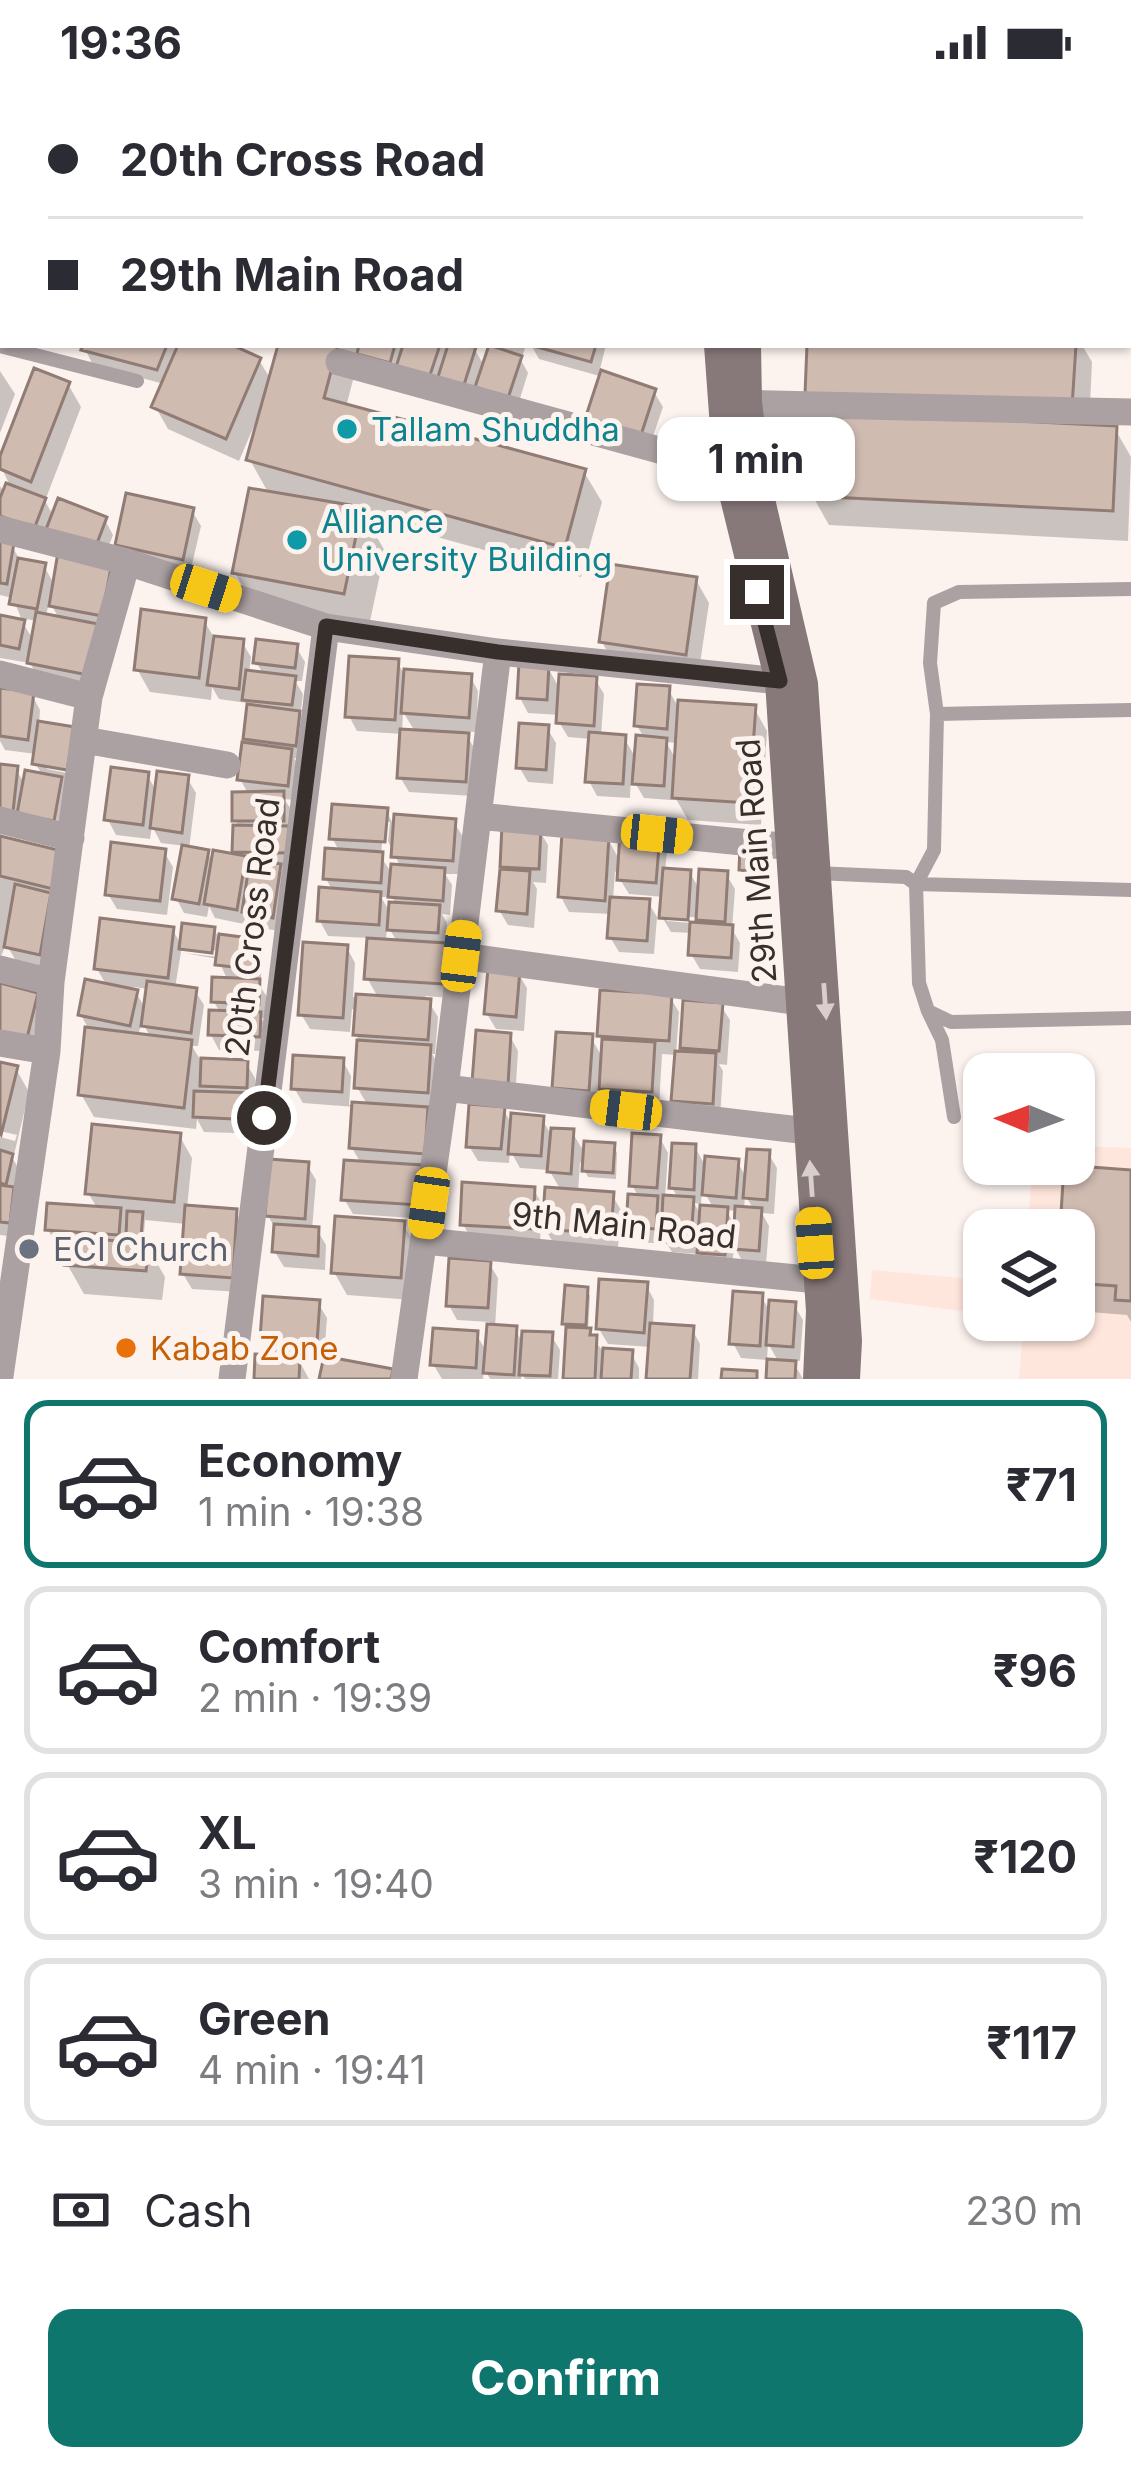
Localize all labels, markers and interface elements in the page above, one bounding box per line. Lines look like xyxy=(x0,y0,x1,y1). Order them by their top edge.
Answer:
text: 19:36 xyxy=(60,15,182,70)
text: 20th Cross Road xyxy=(120,132,485,187)
text: 29th Main Road xyxy=(120,247,464,302)
place label: Tallam Shuddha xyxy=(371,409,620,449)
marker: Tallam Shuddha xyxy=(334,416,360,442)
callout: 1 min xyxy=(658,418,856,502)
text: 1 min xyxy=(708,435,804,482)
place label: Alliance University Building xyxy=(321,501,612,579)
marker: Alliance University Building xyxy=(284,527,310,553)
car xyxy=(166,560,246,616)
route end xyxy=(730,565,784,619)
street label: 29th Main Road xyxy=(727,737,785,985)
street label: 20th Cross Road xyxy=(216,795,288,1059)
car xyxy=(619,812,695,856)
car xyxy=(439,918,483,994)
one-way arrow xyxy=(816,983,835,1020)
north arrow xyxy=(963,1053,1095,1185)
map controls xyxy=(963,1053,1095,1341)
car xyxy=(588,1088,664,1132)
route start xyxy=(237,1091,291,1145)
one-way arrow xyxy=(801,1160,820,1197)
car xyxy=(406,1165,452,1241)
street label: 9th Main Road xyxy=(510,1193,738,1257)
car xyxy=(795,1206,835,1280)
button: layers xyxy=(963,1209,1095,1341)
place label: ECI Church xyxy=(53,1229,228,1269)
marker: ECI Church xyxy=(16,1236,42,1262)
place label: Kabab Zone xyxy=(150,1328,339,1368)
marker: Kabab Zone xyxy=(113,1335,139,1361)
icon: car xyxy=(54,1430,162,1538)
text: Economy xyxy=(198,1433,402,1488)
text: ₹71 xyxy=(1006,1457,1077,1512)
text: 1 min · 19:38 xyxy=(198,1488,424,1535)
icon: car xyxy=(54,1616,162,1724)
text: Comfort xyxy=(198,1619,380,1674)
text: ₹96 xyxy=(993,1643,1077,1698)
text: 2 min · 19:39 xyxy=(198,1674,432,1721)
icon: car xyxy=(54,1802,162,1910)
text: XL xyxy=(198,1805,257,1860)
text: ₹120 xyxy=(973,1829,1077,1884)
text: 3 min · 19:40 xyxy=(198,1860,434,1907)
icon: car xyxy=(54,1988,162,2096)
text: Green xyxy=(198,1991,331,2046)
text: ₹117 xyxy=(986,2015,1077,2070)
text: 4 min · 19:41 xyxy=(198,2046,426,2093)
icon: cash xyxy=(48,2177,114,2243)
text: Cash xyxy=(144,2183,253,2238)
text: 230 m xyxy=(965,2187,1083,2234)
button: Confirm xyxy=(48,2309,1083,2447)

